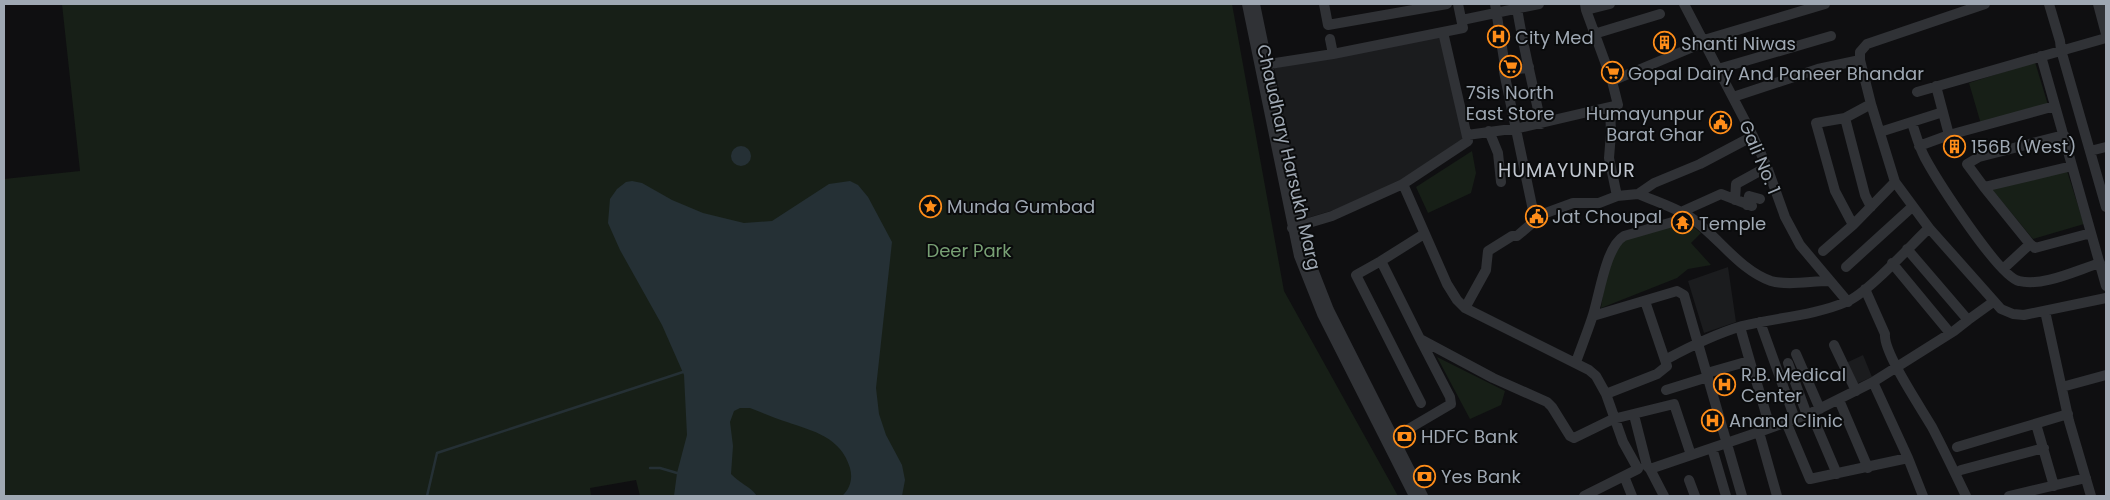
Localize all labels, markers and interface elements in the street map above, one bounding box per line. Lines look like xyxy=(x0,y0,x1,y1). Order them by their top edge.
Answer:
hospital icon: City Med xyxy=(1487,25,1511,49)
place label: City Med xyxy=(1515,25,1594,50)
building icon: Shanti Niwas xyxy=(1653,31,1677,55)
place label: Shanti Niwas xyxy=(1681,31,1796,56)
street label: Chaudhary Harsukh Marg xyxy=(1251,42,1327,272)
supermarket icon: 7Sis North East Store xyxy=(1498,55,1522,79)
supermarket icon: Gopal Dairy And Paneer Bhandar xyxy=(1600,61,1624,85)
place label: Gopal Dairy And Paneer Bhandar xyxy=(1628,61,1924,86)
place label: 7Sis North East Store xyxy=(1466,80,1554,126)
place label: Humayunpur Barat Ghar xyxy=(1586,101,1704,147)
public building icon: Humayunpur Barat Ghar xyxy=(1708,111,1732,135)
street label: Gali No. 1 xyxy=(1733,116,1787,198)
building icon: 156B (West) xyxy=(1943,134,1967,158)
place label: 156B (West) xyxy=(1971,134,2076,159)
district label: HUMAYUNPUR xyxy=(1498,157,1636,184)
place icon: Munda Gumbad xyxy=(919,194,943,218)
place label: Munda Gumbad xyxy=(947,194,1095,219)
public building icon: Jat Choupal xyxy=(1524,204,1548,228)
place label: Jat Choupal xyxy=(1552,204,1662,229)
temple icon: Temple xyxy=(1671,211,1695,235)
place label: Temple xyxy=(1699,211,1766,236)
park label: Deer Park xyxy=(926,238,1012,263)
place label: R.B. Medical Center xyxy=(1741,362,1846,408)
hospital icon: R.B. Medical Center xyxy=(1713,372,1737,396)
hospital icon: Anand Clinic xyxy=(1701,408,1725,432)
place label: Anand Clinic xyxy=(1729,408,1843,433)
bank icon: HDFC Bank xyxy=(1393,424,1417,448)
place label: HDFC Bank xyxy=(1421,424,1519,449)
bank icon: Yes Bank xyxy=(1413,464,1437,488)
place label: Yes Bank xyxy=(1441,464,1522,489)

